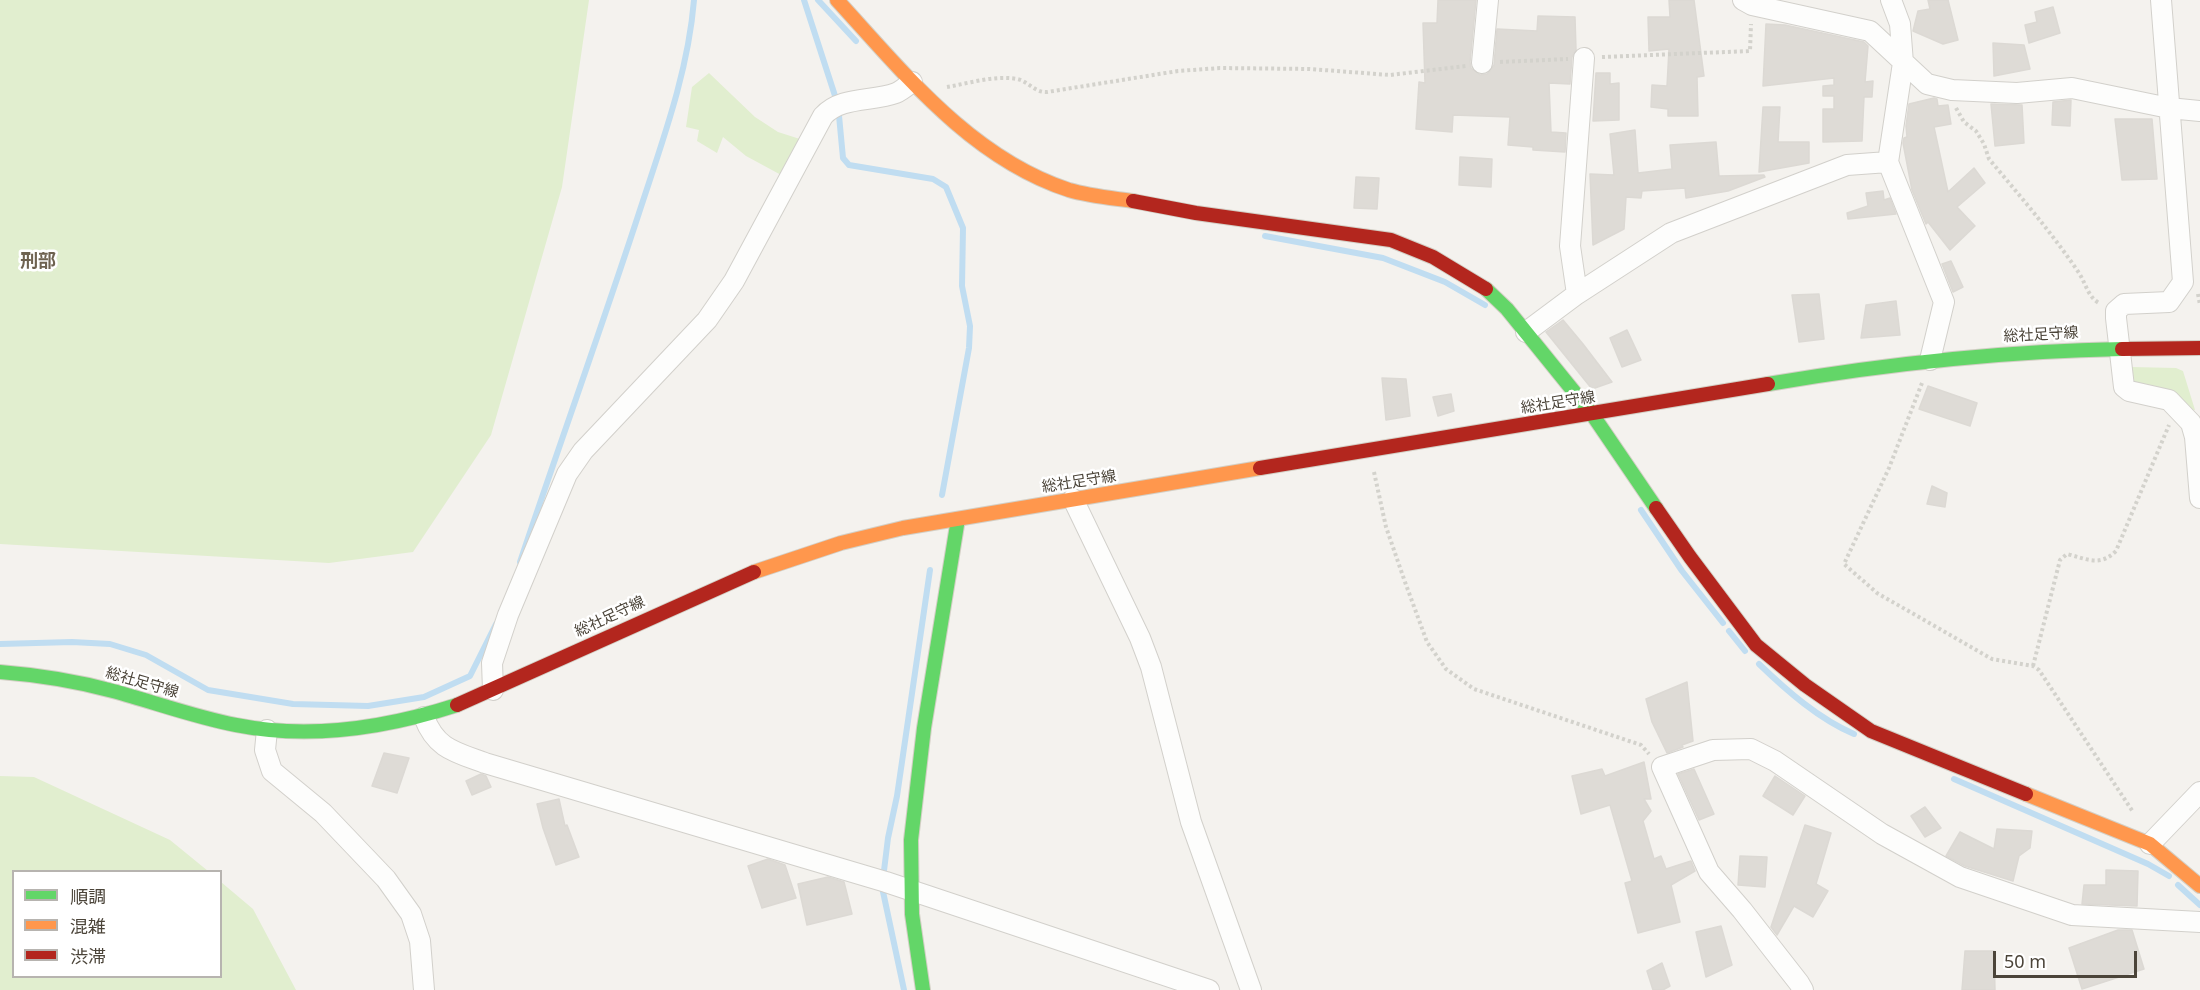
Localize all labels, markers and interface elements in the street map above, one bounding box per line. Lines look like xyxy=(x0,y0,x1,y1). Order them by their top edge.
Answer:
district label: 刑部 xyxy=(20,251,56,273)
street label: 総社足守線 xyxy=(2003,324,2079,346)
street label: 総社足守線 xyxy=(1520,388,1596,418)
street label: 総社足守線 xyxy=(1041,467,1117,497)
street label: 総社足守線 xyxy=(572,593,648,641)
street label: 総社足守線 xyxy=(103,664,181,702)
legend xyxy=(12,870,222,978)
text: 順調 xyxy=(70,884,106,908)
text: 混雑 xyxy=(70,914,106,938)
scale bar xyxy=(1996,939,2140,977)
text: 渋滞 xyxy=(70,944,106,968)
text: 50 m xyxy=(2004,949,2046,973)

